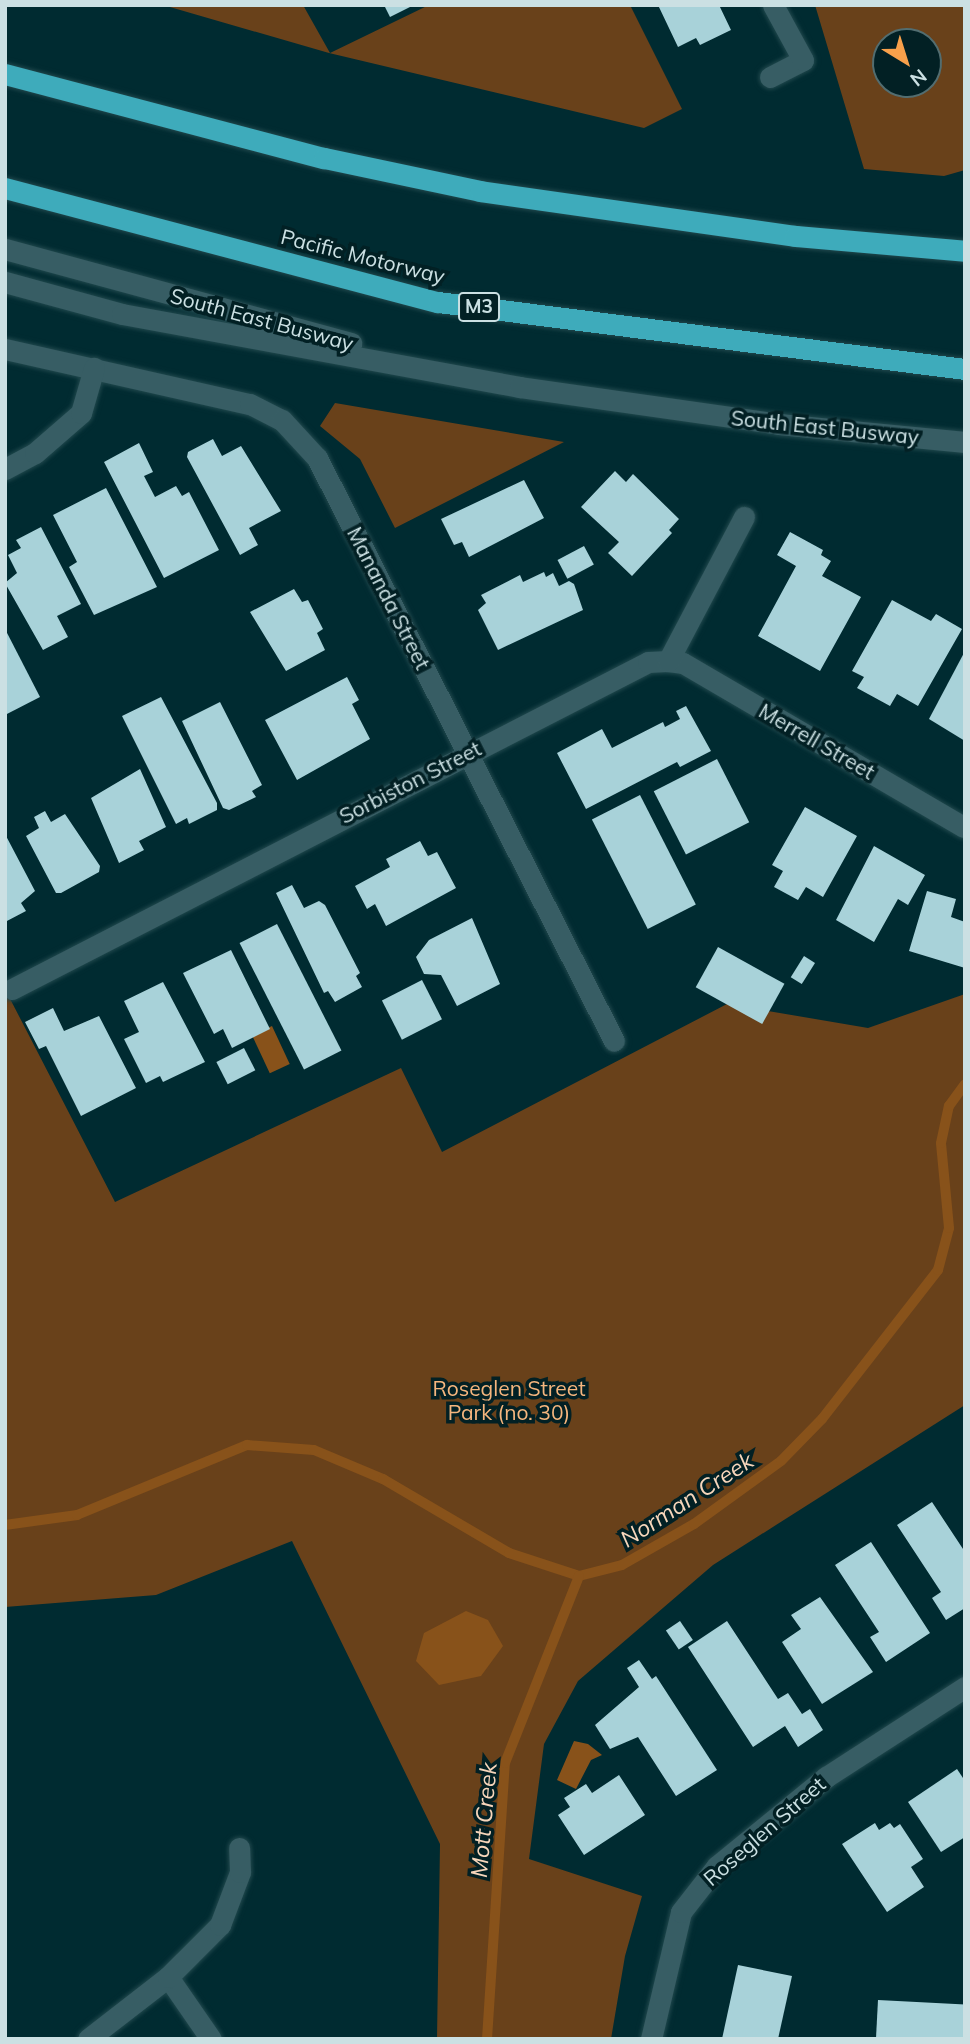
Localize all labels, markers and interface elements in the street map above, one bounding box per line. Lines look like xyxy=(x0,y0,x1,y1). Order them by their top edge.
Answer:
north arrow xyxy=(872,28,942,98)
text: N xyxy=(906,64,932,92)
street label: Pacific Motorway xyxy=(278,223,448,289)
street label: South East Busway xyxy=(168,282,356,356)
road number: M3 xyxy=(458,292,500,322)
street label: South East Busway xyxy=(730,405,920,449)
street label: Mananda Street xyxy=(342,523,436,673)
street label: Merrell Street xyxy=(755,698,879,784)
street label: Sorbiston Street xyxy=(335,735,485,829)
park label: Roseglen Street Park (no. 30) xyxy=(432,1375,586,1425)
water label: Norman Creek xyxy=(615,1447,759,1553)
water label: Mott Creek xyxy=(465,1761,503,1879)
street label: Roseglen Street xyxy=(698,1771,830,1891)

